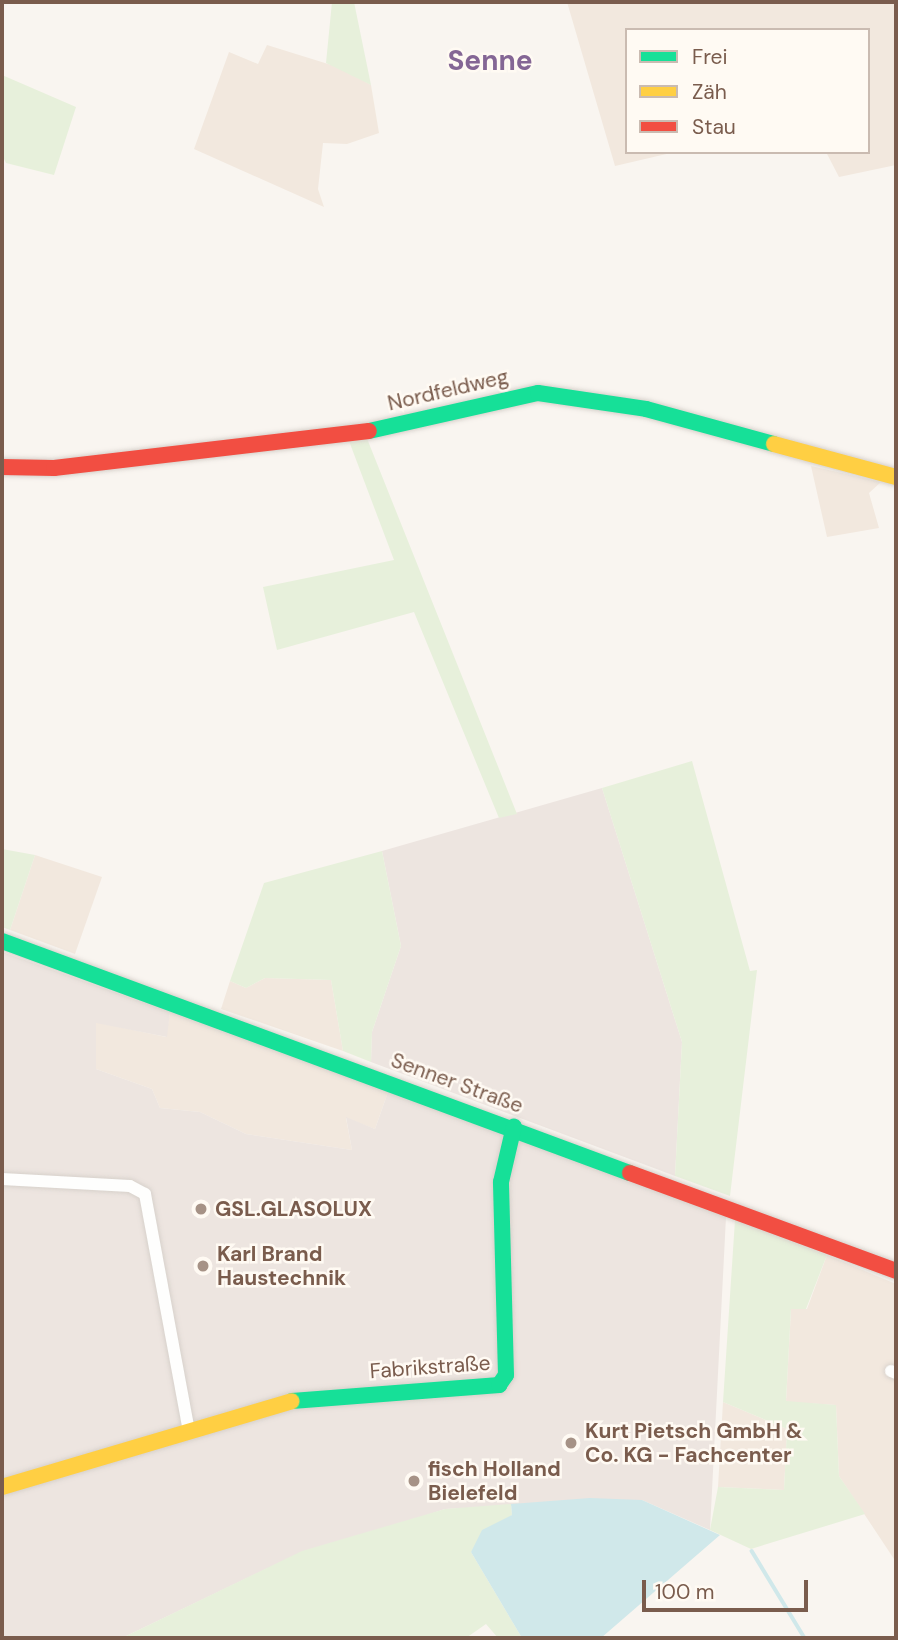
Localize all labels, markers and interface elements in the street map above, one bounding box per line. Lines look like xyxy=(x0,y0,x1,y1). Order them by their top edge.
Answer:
legend xyxy=(625,28,870,154)
text: Frei xyxy=(692,43,728,71)
district label: Senne xyxy=(447,44,533,78)
text: Zäh xyxy=(692,78,727,106)
text: Stau xyxy=(692,113,736,141)
street label: Nordfeldweg xyxy=(385,364,511,416)
street label: Senner Straße xyxy=(388,1047,526,1119)
place label: GSL.GLASOLUX xyxy=(215,1196,372,1222)
marker: GSL.GLASOLUX xyxy=(193,1201,209,1217)
place label: Karl Brand Haustechnik xyxy=(217,1241,346,1291)
marker: Karl Brand Haustechnik xyxy=(195,1258,211,1274)
street label: Fabrikstraße xyxy=(369,1350,491,1384)
place label: Kurt Pietsch GmbH & Co. KG - Fachcenter xyxy=(585,1418,802,1468)
marker: Kurt Pietsch GmbH & Co. KG - Fachcenter xyxy=(563,1435,579,1451)
place label: fisch Holland Bielefeld xyxy=(428,1456,561,1506)
marker: fisch Holland Bielefeld xyxy=(406,1473,422,1489)
scale bar xyxy=(646,1566,812,1610)
text: 100 m xyxy=(655,1578,715,1606)

